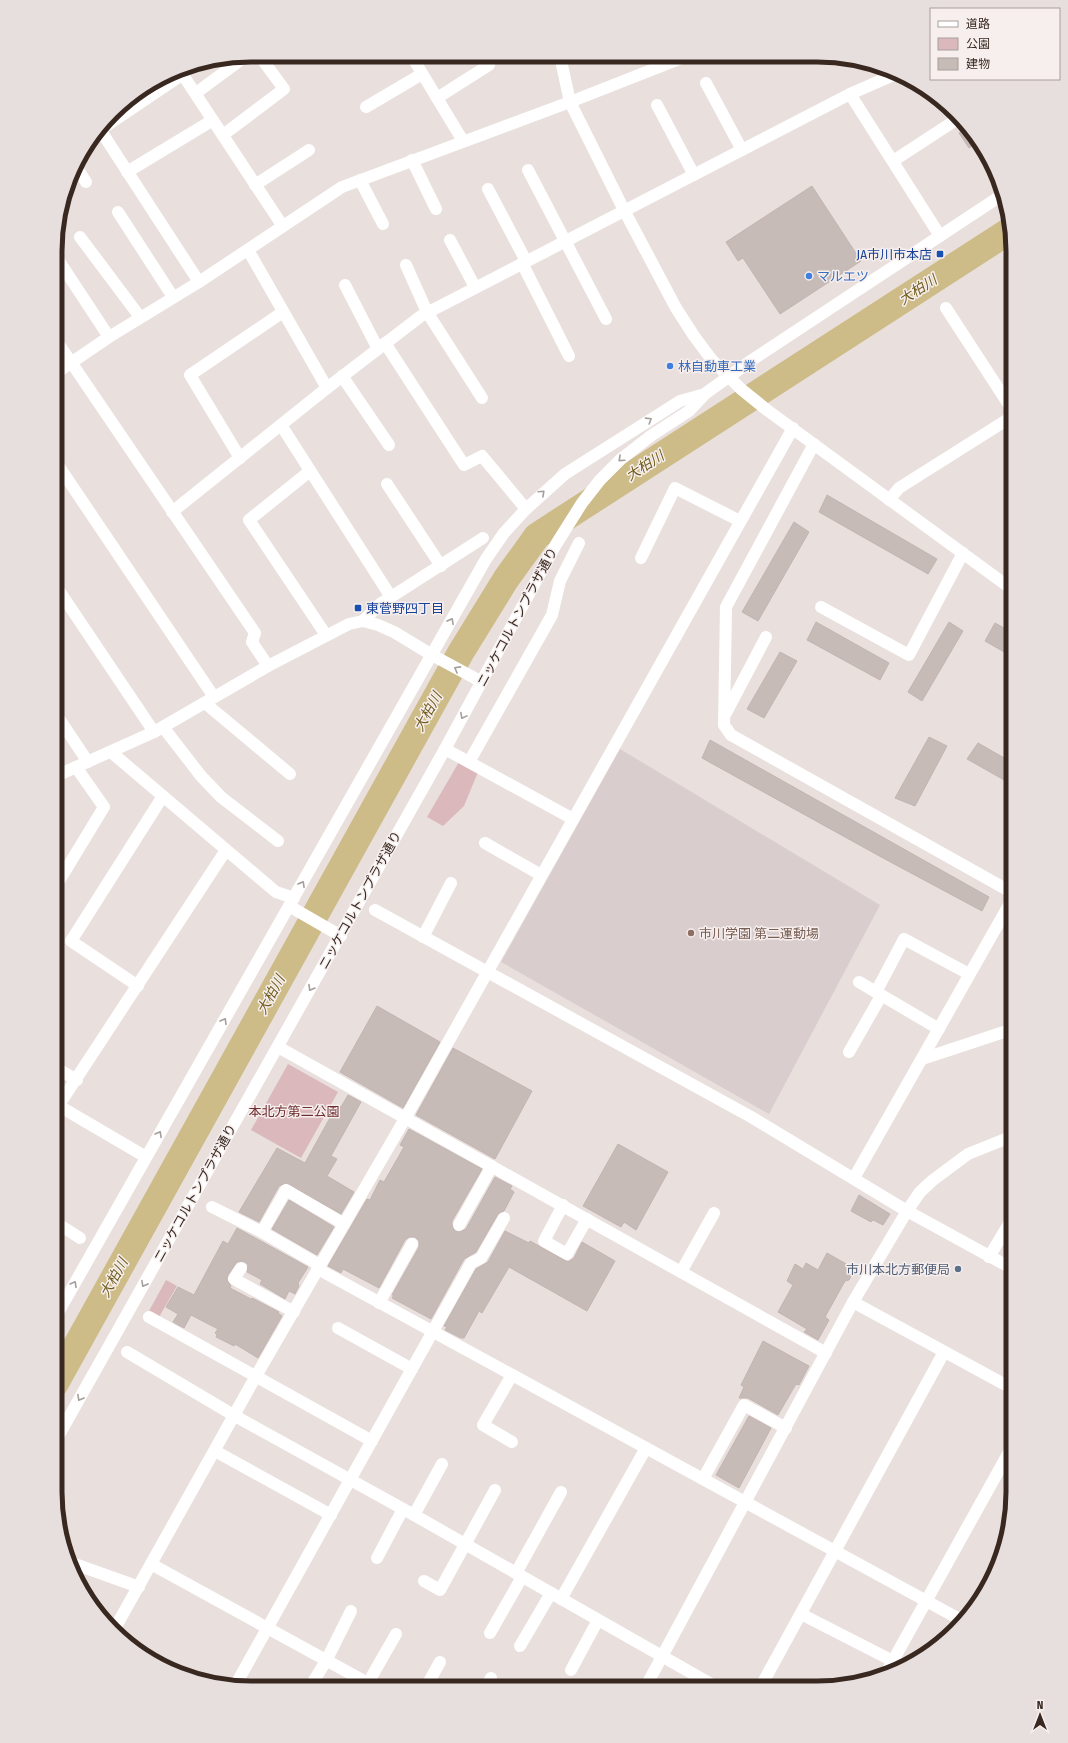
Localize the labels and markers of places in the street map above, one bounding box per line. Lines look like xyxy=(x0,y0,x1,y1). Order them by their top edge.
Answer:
place label: JA市川市本店 xyxy=(857,247,932,262)
marker: JA市川市本店 xyxy=(935,249,945,259)
place label: マルエツ xyxy=(817,269,869,284)
marker: マルエツ xyxy=(804,271,814,281)
place label: 林自動車工業 xyxy=(678,359,756,374)
marker: 林自動車工業 xyxy=(665,361,675,371)
place label: 東菅野四丁目 xyxy=(366,601,444,616)
marker: 東菅野四丁目 xyxy=(353,603,363,613)
place label: 市川学園 第二運動場 xyxy=(699,926,819,941)
marker: 市川学園 第二運動場 xyxy=(686,928,696,938)
place label: 市川本北方郵便局 xyxy=(846,1262,950,1277)
marker: 市川本北方郵便局 xyxy=(953,1264,963,1274)

